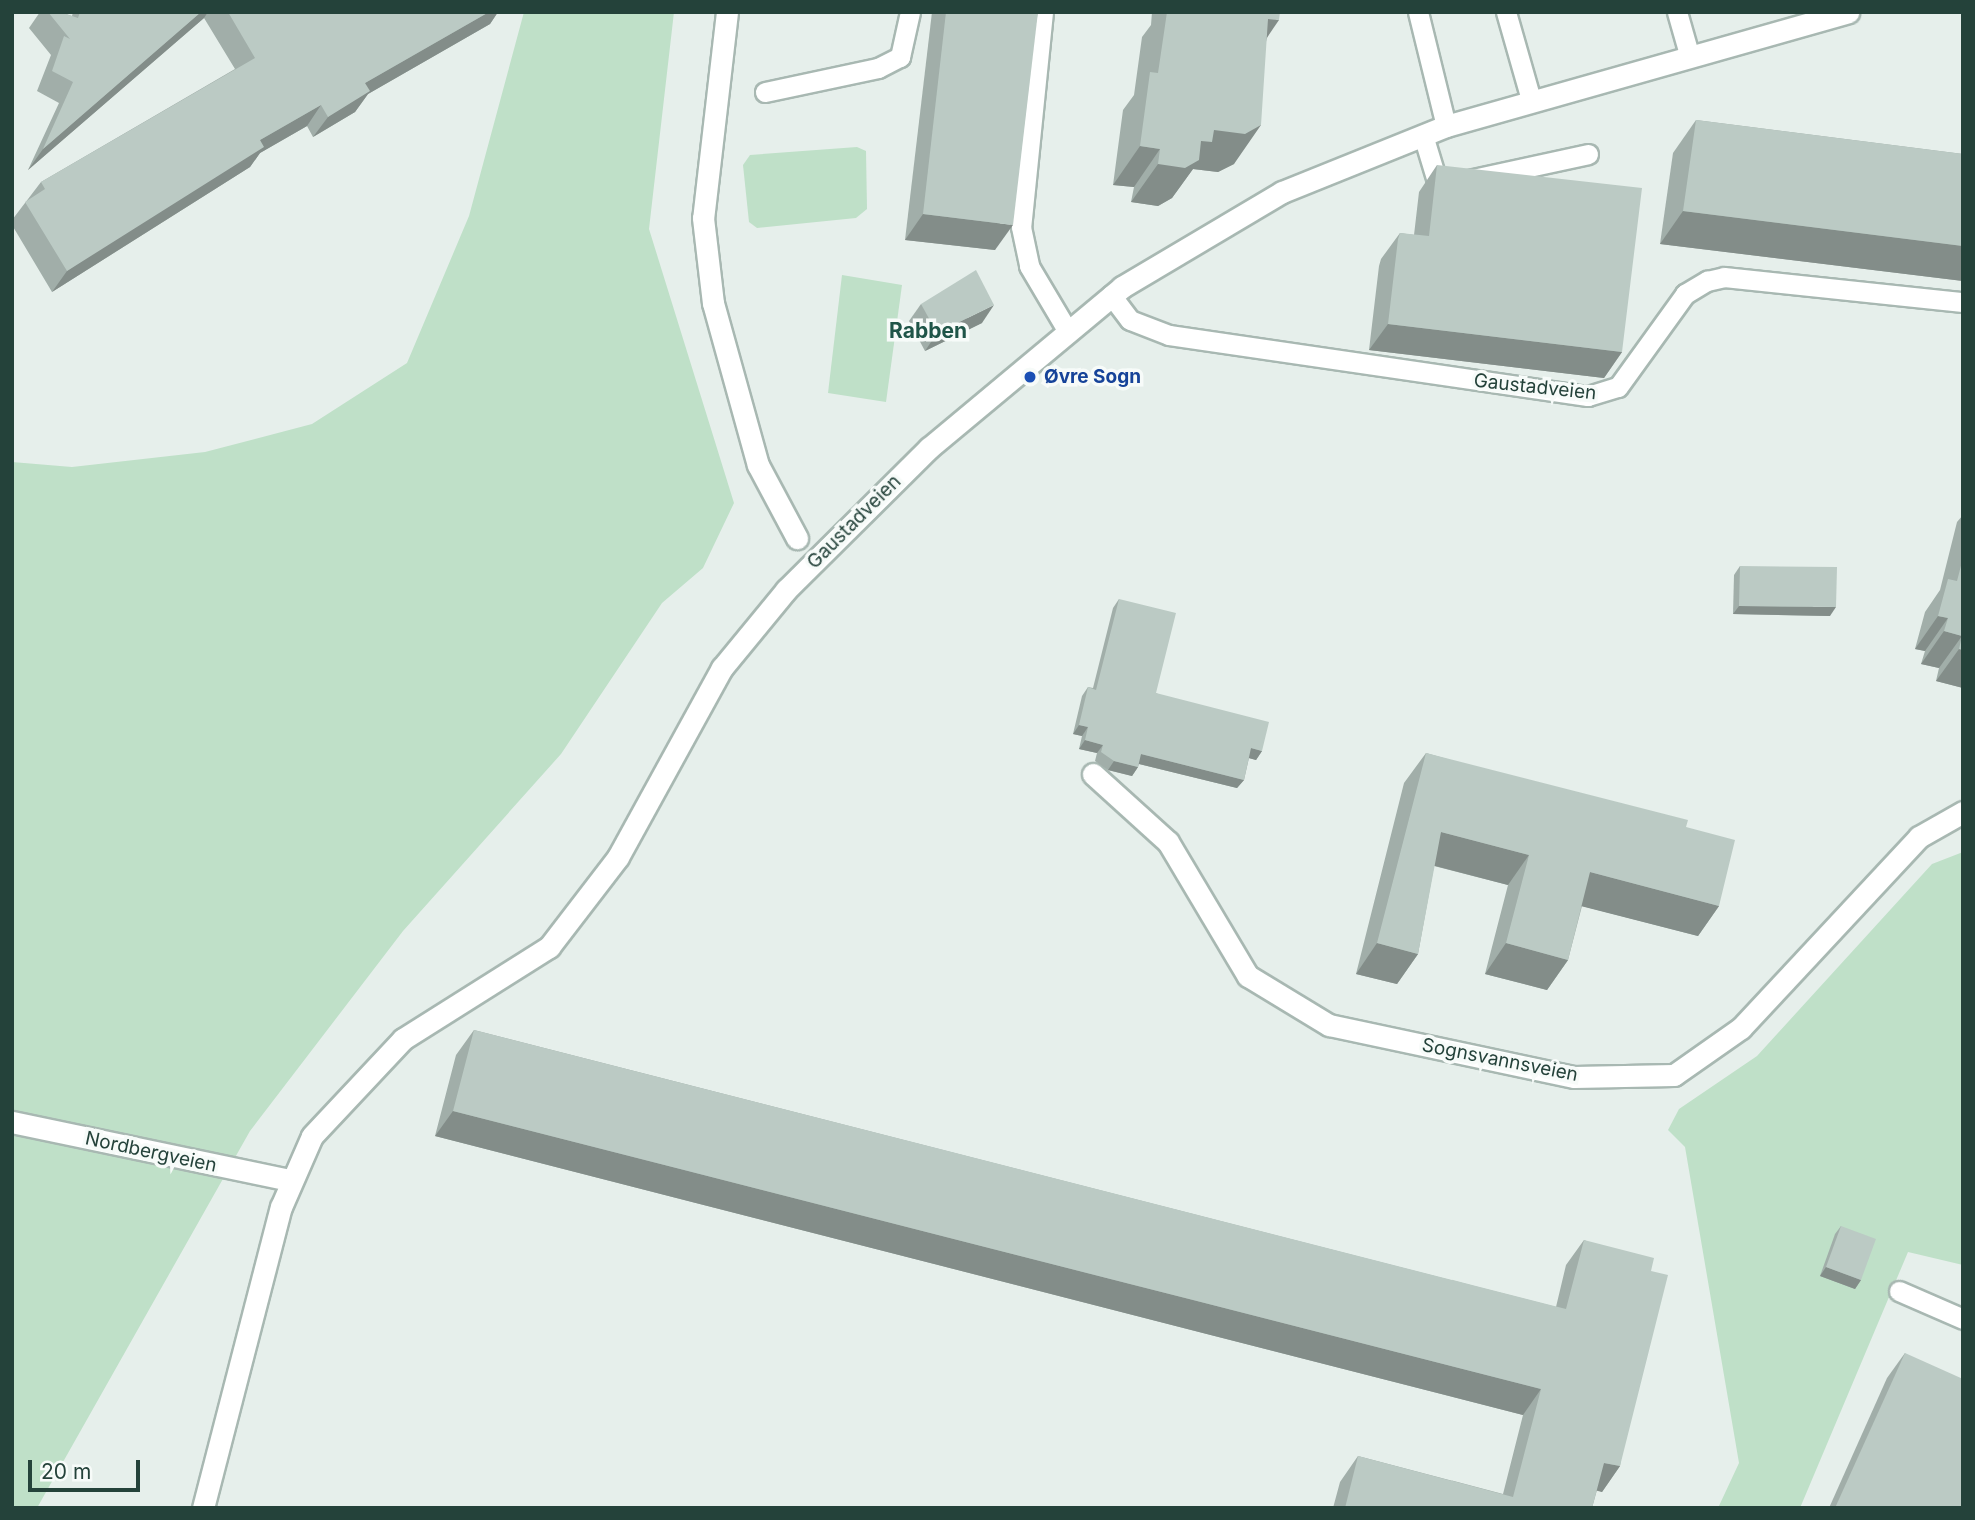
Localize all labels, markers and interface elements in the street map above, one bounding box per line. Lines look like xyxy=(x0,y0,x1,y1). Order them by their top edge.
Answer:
district label: Rabben xyxy=(889,318,967,344)
place label: Øvre Sogn xyxy=(1044,366,1141,388)
marker: Øvre Sogn xyxy=(1022,369,1038,385)
street label: Gaustadveien xyxy=(1473,369,1597,405)
street label: Gaustadveien xyxy=(802,470,906,574)
street label: Sognsvannsveien xyxy=(1420,1034,1580,1086)
street label: Nordbergveien xyxy=(83,1127,219,1177)
scale bar xyxy=(32,1446,144,1490)
text: 20 m xyxy=(41,1459,91,1484)

